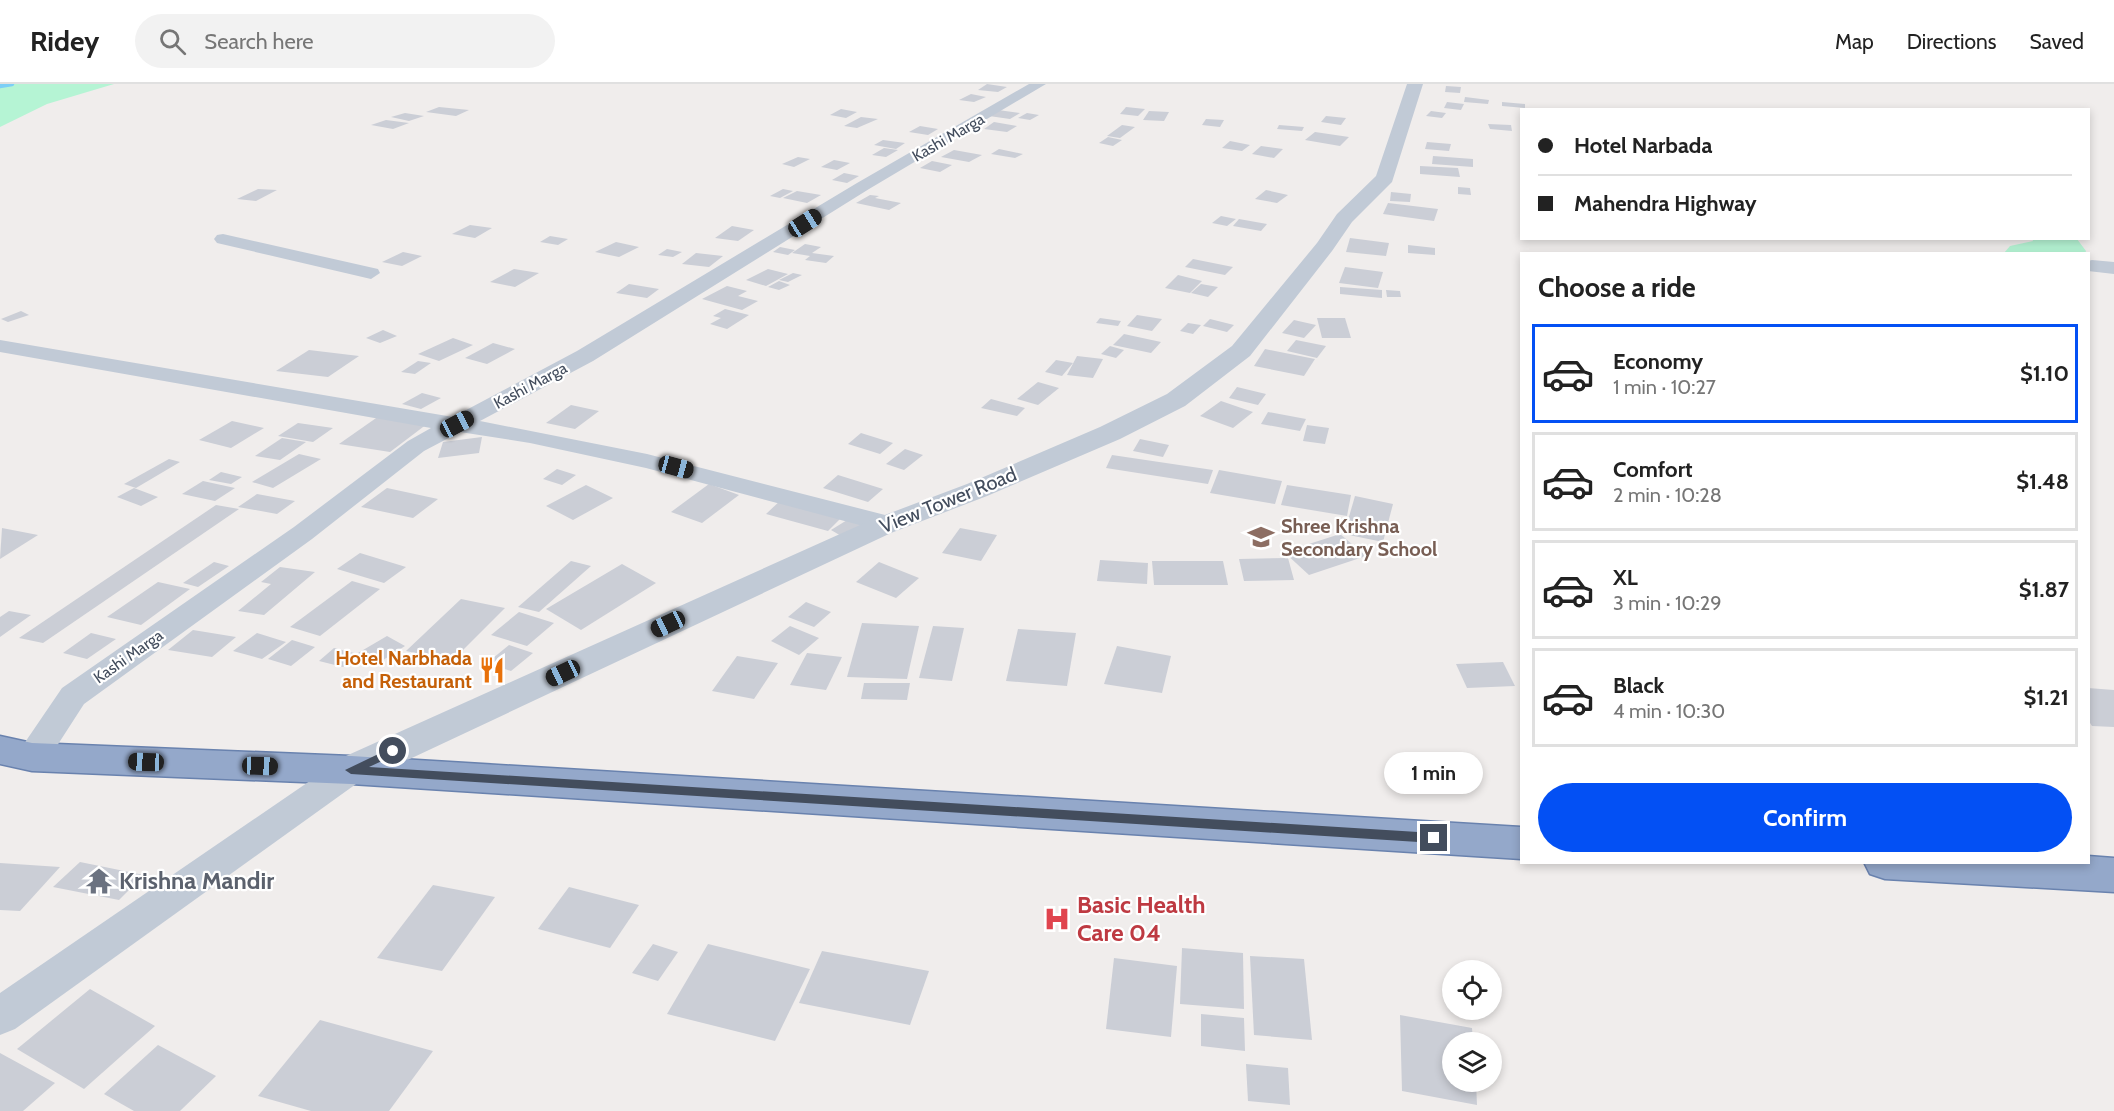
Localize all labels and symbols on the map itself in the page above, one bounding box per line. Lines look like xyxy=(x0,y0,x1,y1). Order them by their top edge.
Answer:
street label: Kashi Marga xyxy=(909,109,988,166)
car xyxy=(785,206,825,240)
street label: Kashi Marga xyxy=(490,358,570,413)
car xyxy=(437,408,477,440)
car xyxy=(656,454,696,480)
street label: View Tower Road xyxy=(876,462,1020,538)
place label: Shree Krishna Secondary School xyxy=(1281,514,1437,561)
school or university icon: Shree Krishna Secondary School xyxy=(1246,522,1276,552)
car xyxy=(648,608,688,640)
street label: Kashi Marga xyxy=(90,625,167,687)
place label: Hotel Narbhada and Restaurant xyxy=(335,646,472,693)
restaurant icon: Hotel Narbhada and Restaurant xyxy=(477,655,507,685)
car xyxy=(543,657,583,689)
route start xyxy=(379,737,406,764)
callout: 1 min xyxy=(1384,751,1484,793)
car xyxy=(128,752,164,772)
car xyxy=(242,756,278,776)
route end xyxy=(1420,824,1447,851)
temple icon: Krishna Mandir xyxy=(84,866,114,896)
place label: Krishna Mandir xyxy=(119,866,274,895)
place label: Basic Health Care 04 xyxy=(1077,890,1205,947)
hospital icon: Basic Health Care 04 xyxy=(1042,904,1072,934)

